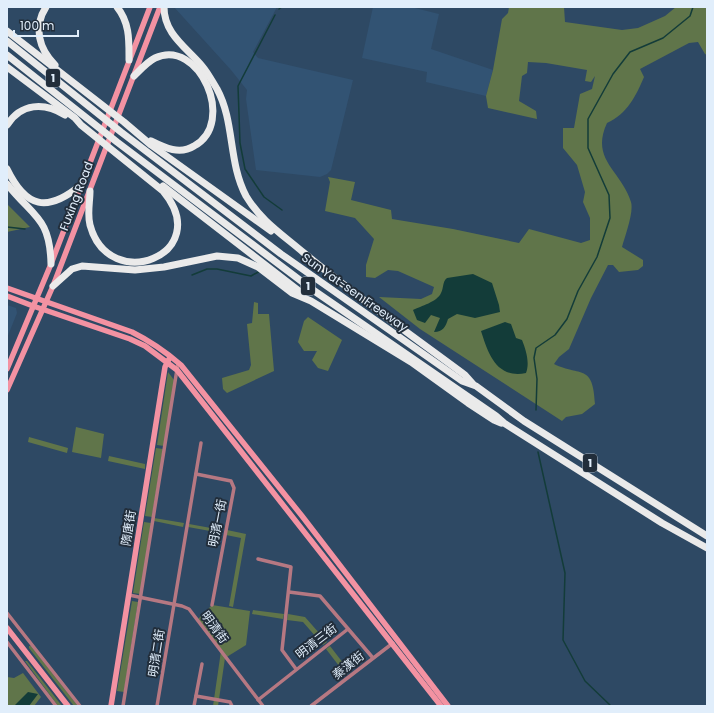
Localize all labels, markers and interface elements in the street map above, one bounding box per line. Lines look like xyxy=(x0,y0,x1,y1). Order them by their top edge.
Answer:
scale bar xyxy=(14,12,78,38)
text: 100 m xyxy=(20,17,54,34)
road number: 1 xyxy=(46,69,60,87)
street label: Fuxing Road xyxy=(55,159,97,233)
street label: Sun Yat-sen Freeway xyxy=(298,249,412,335)
road number: 1 xyxy=(301,277,315,295)
road number: 1 xyxy=(583,454,597,472)
street label: 明清一街 xyxy=(204,498,230,548)
street label: 隋唐街 xyxy=(117,509,139,547)
street label: 明清街 xyxy=(198,607,232,647)
street label: 明清三街 xyxy=(292,620,340,662)
street label: 明清二街 xyxy=(144,628,168,678)
street label: 秦漢街 xyxy=(329,647,367,683)

